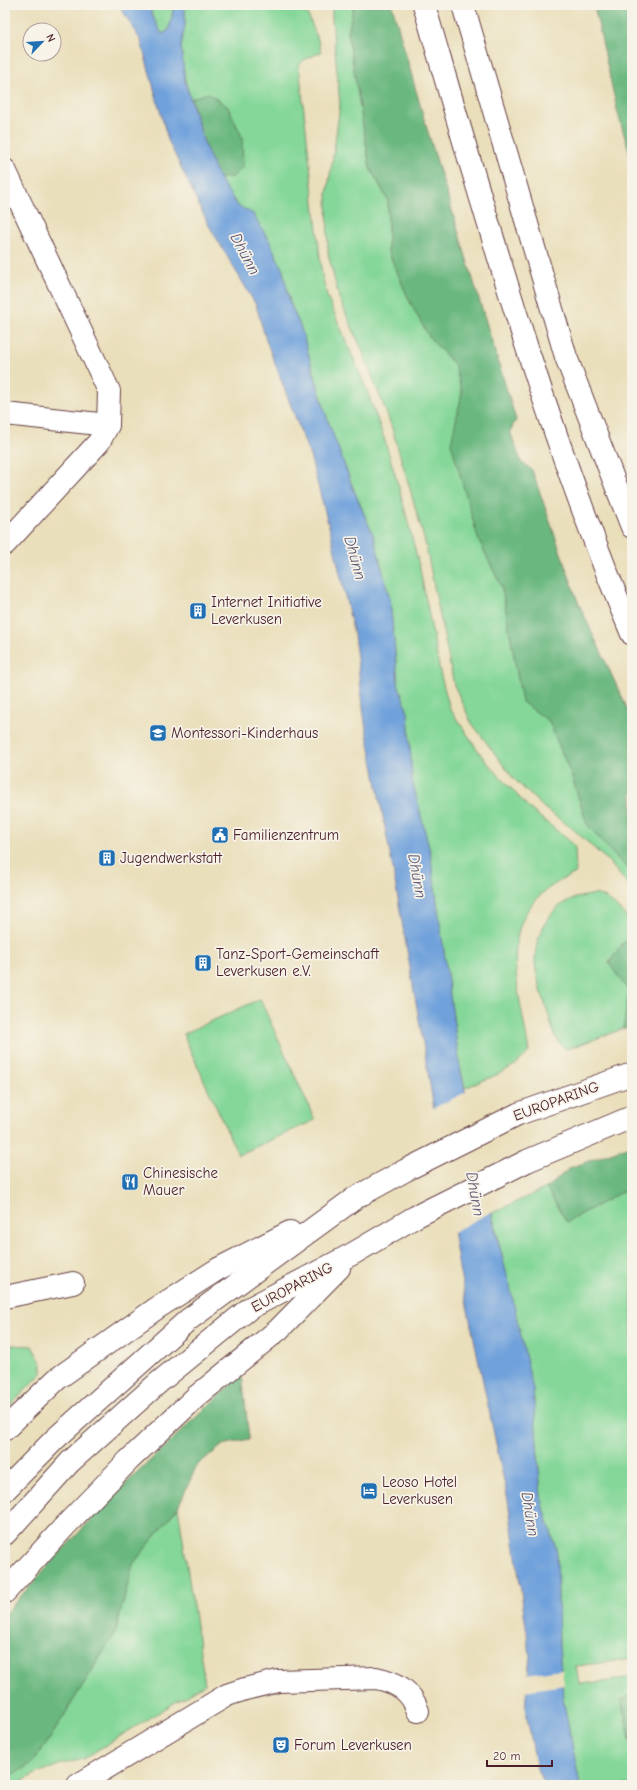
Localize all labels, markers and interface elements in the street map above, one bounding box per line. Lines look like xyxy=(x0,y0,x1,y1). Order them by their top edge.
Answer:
north arrow xyxy=(22,22,62,62)
text: N xyxy=(43,32,58,44)
water label: Dhünn xyxy=(227,230,264,278)
water label: Dhünn xyxy=(341,534,370,582)
place label: Internet Initiative Leverkusen xyxy=(211,593,322,628)
building icon: Internet Initiative Leverkusen xyxy=(188,601,208,621)
school or university icon: Montessori-Kinderhaus xyxy=(148,723,168,743)
place label: Montessori-Kinderhaus xyxy=(171,724,318,742)
public building icon: Familienzentrum xyxy=(210,825,230,845)
place label: Familienzentrum xyxy=(233,826,339,844)
building icon: Jugendwerkstatt xyxy=(97,848,117,868)
place label: Jugendwerkstatt xyxy=(120,849,223,867)
water label: Dhünn xyxy=(404,852,430,900)
place label: Tanz-Sport-Gemeinschaft Leverkusen e.V. xyxy=(216,945,380,980)
building icon: Tanz-Sport-Gemeinschaft Leverkusen e.V. xyxy=(193,953,213,973)
street label: EUROPARING xyxy=(511,1077,602,1125)
place label: Chinesische Mauer xyxy=(143,1164,219,1199)
water label: Dhünn xyxy=(462,1170,488,1218)
restaurant icon: Chinesische Mauer xyxy=(120,1172,140,1192)
street label: EUROPARING xyxy=(248,1258,336,1316)
place label: Leoso Hotel Leverkusen xyxy=(382,1473,457,1508)
hotel icon: Leoso Hotel Leverkusen xyxy=(359,1481,379,1501)
water label: Dhünn xyxy=(518,1490,542,1538)
theatre icon: Forum Leverkusen xyxy=(271,1735,291,1755)
place label: Forum Leverkusen xyxy=(294,1736,412,1754)
scale bar xyxy=(487,1742,552,1768)
text: 20 m xyxy=(493,1749,521,1763)

